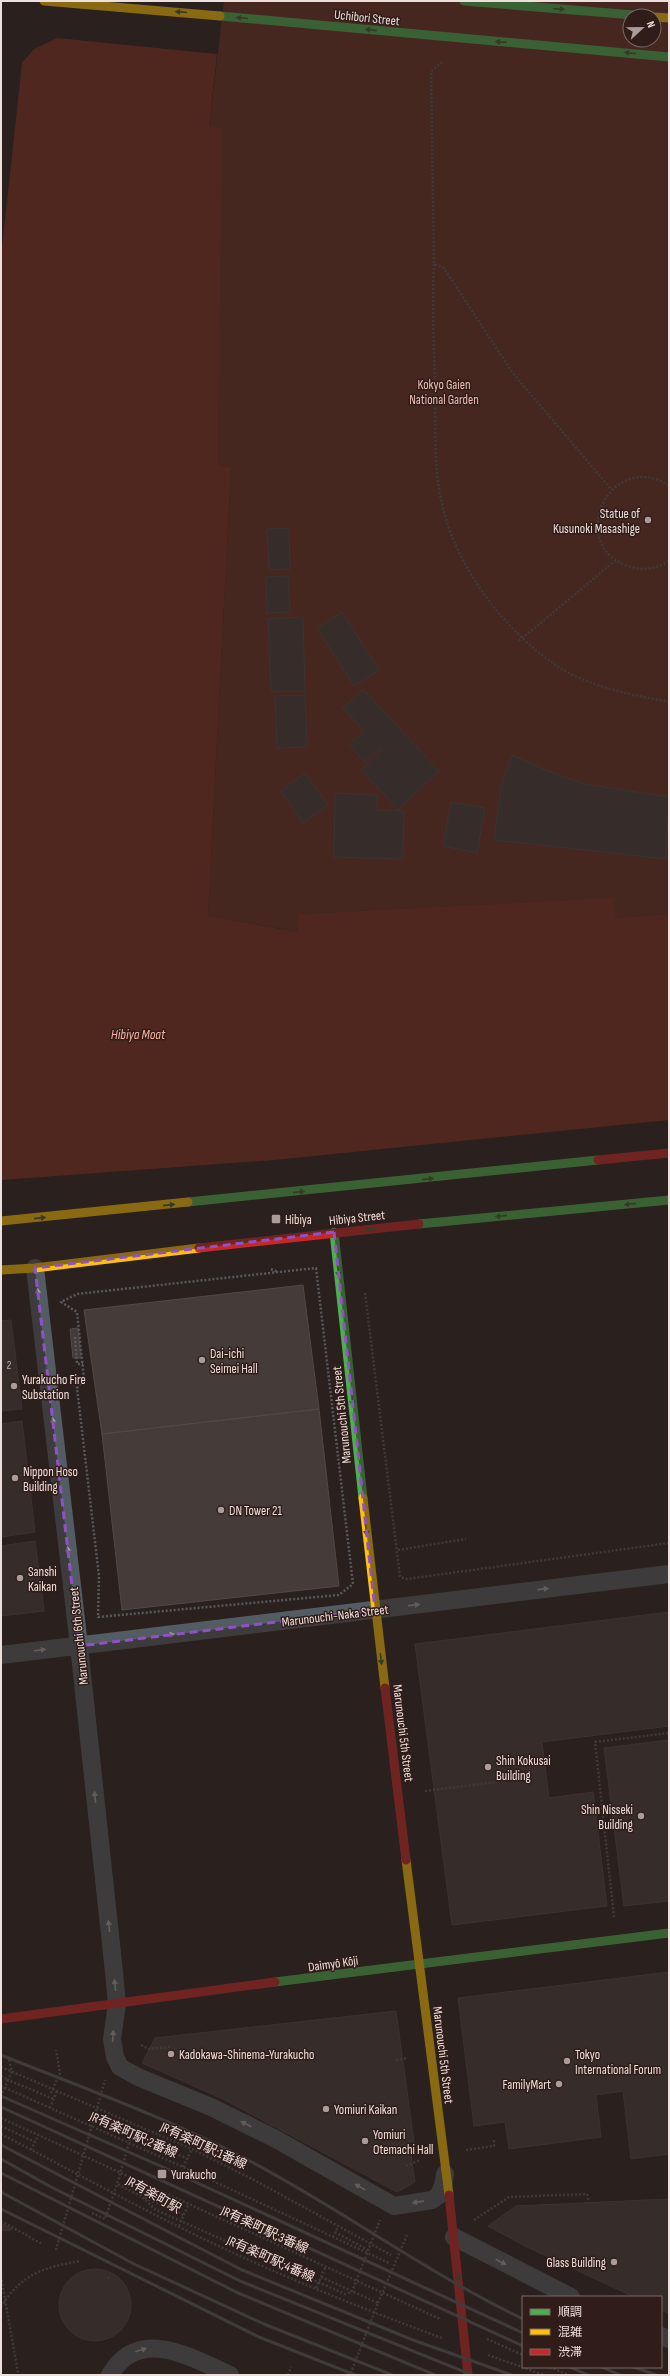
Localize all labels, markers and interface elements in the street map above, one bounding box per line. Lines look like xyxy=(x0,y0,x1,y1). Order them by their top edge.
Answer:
one-way arrow xyxy=(553,6,565,12)
street label: Uchibori Street xyxy=(333,7,401,29)
north arrow xyxy=(622,8,662,48)
one-way arrow xyxy=(175,9,187,16)
one-way arrow xyxy=(236,15,248,21)
text: N xyxy=(644,19,658,30)
one-way arrow xyxy=(365,27,377,34)
one-way arrow xyxy=(495,38,507,45)
one-way arrow xyxy=(624,50,636,57)
park label: Kokyo Gaien National Garden xyxy=(409,377,479,408)
place label: Statue of Kusunoki Masashige xyxy=(553,506,640,537)
marker: Statue of Kusunoki Masashige xyxy=(643,515,653,525)
water label: Hibiya Moat xyxy=(111,1026,166,1043)
one-way arrow xyxy=(422,1175,434,1182)
one-way arrow xyxy=(293,1188,305,1195)
one-way arrow xyxy=(624,1200,636,1207)
one-way arrow xyxy=(163,1201,175,1208)
street label: Hibiya Street xyxy=(328,1207,386,1229)
place label: Hibiya xyxy=(285,1212,312,1228)
marker: Hibiya xyxy=(270,1213,282,1225)
one-way arrow xyxy=(495,1213,507,1220)
one-way arrow xyxy=(34,1215,46,1221)
one-way arrow xyxy=(365,1225,377,1232)
one-way arrow xyxy=(236,1240,248,1246)
one-way arrow xyxy=(335,1265,341,1277)
one-way arrow xyxy=(35,1288,41,1300)
place label: Dai-ichi Seimei Hall xyxy=(210,1346,258,1377)
marker: Dai-ichi Seimei Hall xyxy=(197,1355,207,1365)
house number: 2 xyxy=(7,1359,12,1372)
street label: Marunouchi 5th Street xyxy=(329,1365,355,1464)
place label: Yurakucho Fire Substation xyxy=(22,1372,86,1403)
marker: Yurakucho Fire Substation xyxy=(9,1381,19,1391)
one-way arrow xyxy=(349,1394,356,1406)
one-way arrow xyxy=(50,1417,56,1429)
place label: Nippon Hoso Building xyxy=(23,1464,78,1495)
marker: Nippon Hoso Building xyxy=(10,1473,20,1483)
place label: DN Tower 21 xyxy=(229,1503,283,1519)
marker: DN Tower 21 xyxy=(216,1505,226,1515)
one-way arrow xyxy=(363,1524,370,1536)
one-way arrow xyxy=(65,1546,71,1558)
place label: Sanshi Kaikan xyxy=(28,1564,57,1595)
marker: Sanshi Kaikan xyxy=(15,1573,25,1583)
street label: Marunouchi 6th Street xyxy=(66,1586,92,1686)
one-way arrow xyxy=(537,1586,549,1593)
street label: Marunouchi-Naka Street xyxy=(281,1602,389,1630)
one-way arrow xyxy=(408,1602,420,1608)
one-way arrow xyxy=(163,1632,175,1638)
one-way arrow xyxy=(34,1647,46,1653)
one-way arrow xyxy=(378,1653,385,1665)
street label: Marunouchi 5th Street xyxy=(389,1684,417,1783)
place label: Shin Kokusai Building xyxy=(496,1753,551,1784)
marker: Shin Kokusai Building xyxy=(483,1762,493,1772)
one-way arrow xyxy=(92,1791,98,1803)
place label: Shin Nisseki Building xyxy=(581,1802,633,1833)
marker: Shin Nisseki Building xyxy=(636,1811,646,1821)
one-way arrow xyxy=(106,1920,112,1932)
street label: Daimyō Kōji xyxy=(307,1953,359,1975)
one-way arrow xyxy=(112,1979,118,1991)
street label: Marunouchi 5th Street xyxy=(429,2006,457,2105)
one-way arrow xyxy=(110,2030,117,2042)
place label: Kadokawa-Shinema-Yurakucho xyxy=(179,2047,314,2063)
place label: Tokyo International Forum xyxy=(575,2047,661,2078)
marker: Kadokawa-Shinema-Yurakucho xyxy=(166,2049,176,2059)
marker: Tokyo International Forum xyxy=(562,2056,572,2066)
place label: FamilyMart xyxy=(503,2077,551,2093)
marker: FamilyMart xyxy=(554,2079,564,2089)
place label: Yomiuri Kaikan xyxy=(334,2102,397,2118)
marker: Yomiuri Kaikan xyxy=(321,2104,331,2114)
street label: JR有楽町駅;2番線 xyxy=(86,2108,180,2161)
street label: JR有楽町駅;1番線 xyxy=(157,2118,249,2173)
one-way arrow xyxy=(241,2121,252,2127)
place label: Yomiuri Otemachi Hall xyxy=(373,2127,434,2158)
marker: Yomiuri Otemachi Hall xyxy=(360,2136,370,2146)
place label: Yurakucho xyxy=(171,2167,216,2183)
marker: Yurakucho xyxy=(156,2168,168,2180)
street label: JR有楽町駅 xyxy=(122,2172,184,2217)
one-way arrow xyxy=(354,2183,366,2190)
one-way arrow xyxy=(412,2199,424,2205)
street label: JR有楽町駅;3番線 xyxy=(217,2202,311,2257)
street label: JR有楽町駅;4番線 xyxy=(223,2232,317,2285)
place label: Glass Building xyxy=(546,2255,606,2271)
marker: Glass Building xyxy=(609,2257,619,2267)
one-way arrow xyxy=(495,2258,507,2265)
one-way arrow xyxy=(455,2270,461,2282)
legend xyxy=(522,2296,662,2368)
text: 順調 xyxy=(558,2305,582,2320)
text: 混雑 xyxy=(558,2325,582,2340)
text: 渋滞 xyxy=(558,2345,582,2360)
one-way arrow xyxy=(135,2347,147,2353)

